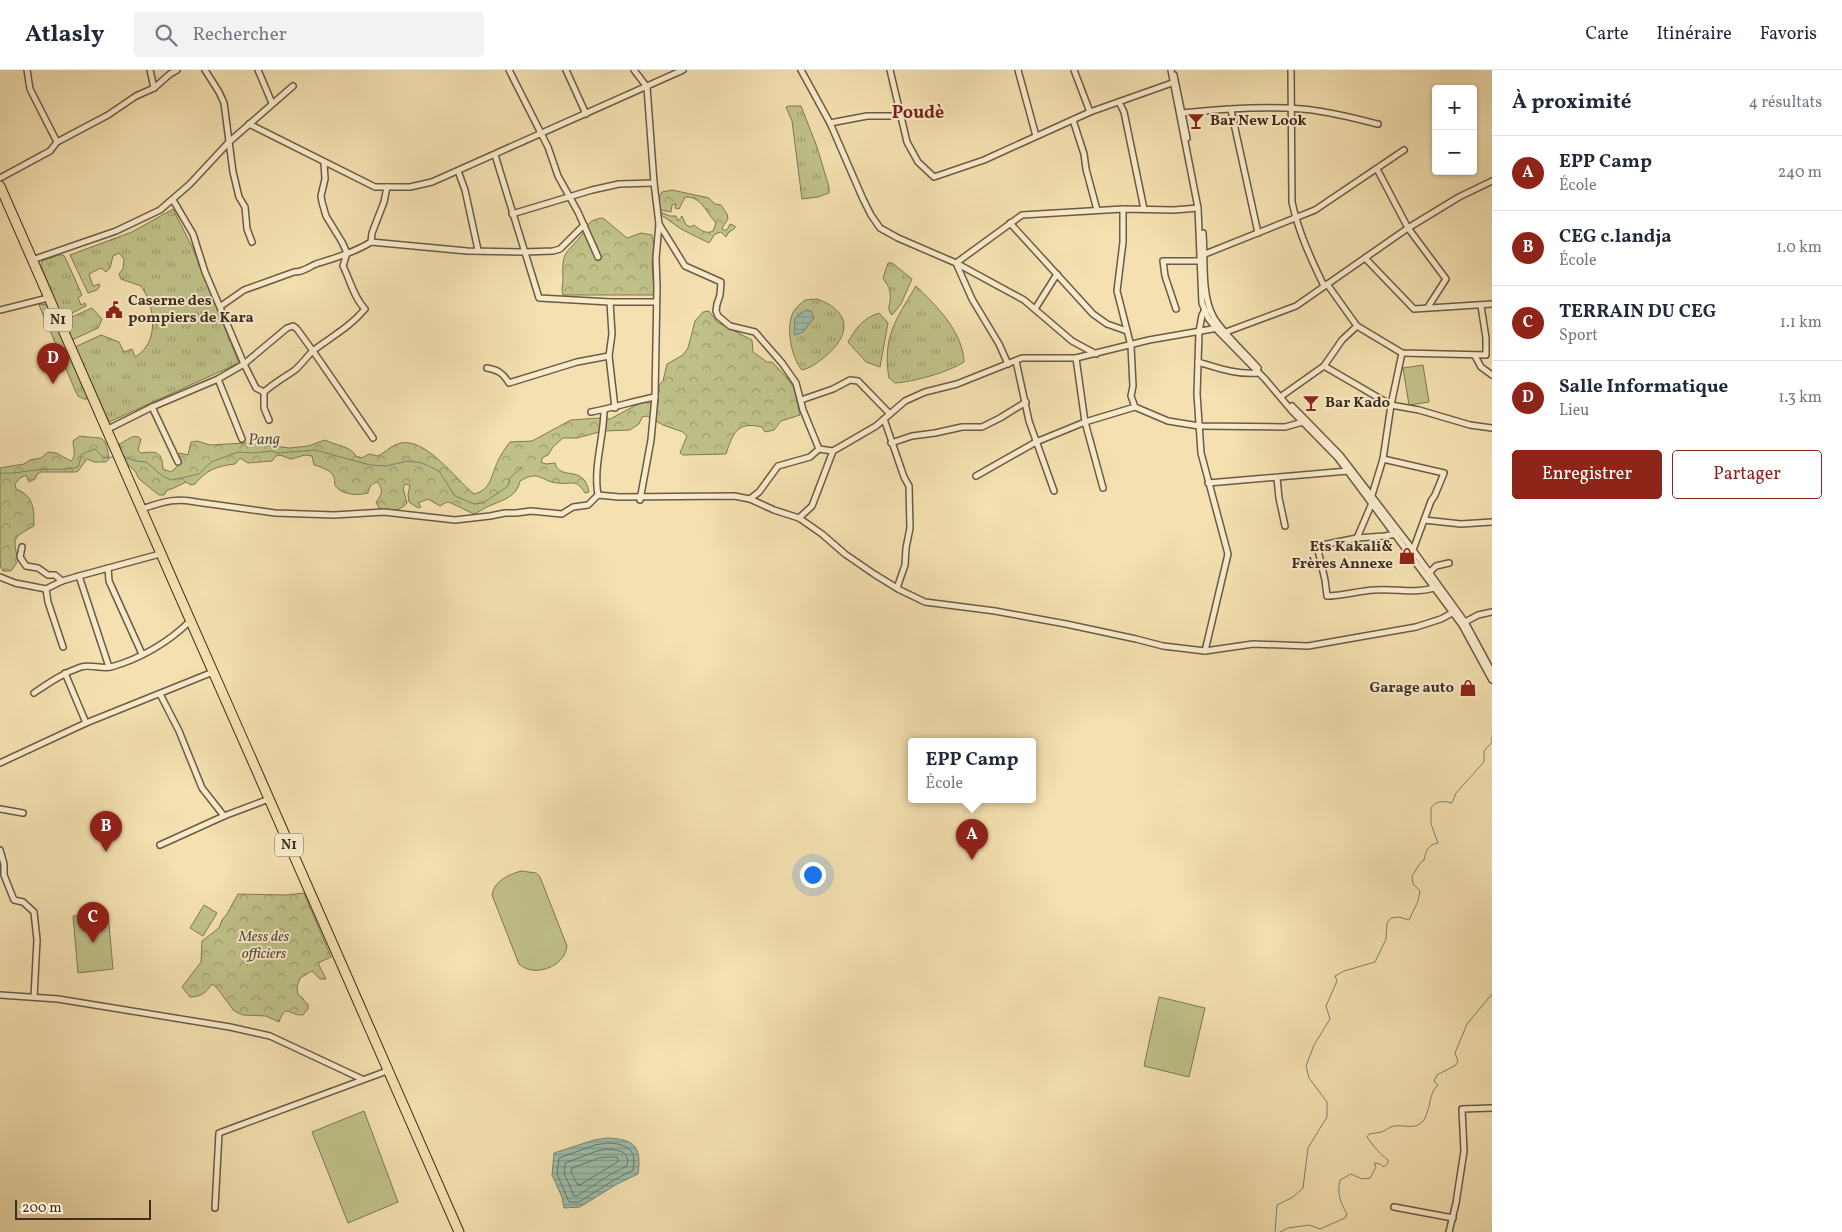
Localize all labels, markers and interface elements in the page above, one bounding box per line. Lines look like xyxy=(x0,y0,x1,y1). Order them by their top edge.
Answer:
search box xyxy=(134,12,484,57)
text: Atlasly xyxy=(25,18,104,52)
icon: search xyxy=(152,21,180,49)
text: Rechercher xyxy=(192,22,287,48)
text: Carte xyxy=(1585,22,1628,47)
text: Itinéraire xyxy=(1656,22,1732,47)
text: Favoris xyxy=(1760,22,1817,47)
map controls xyxy=(1432,85,1477,175)
button: + xyxy=(1432,85,1477,130)
text: À proximité xyxy=(1512,88,1631,117)
text: 4 résultats xyxy=(1748,92,1822,114)
district label: Poudè xyxy=(892,101,944,126)
bar icon: Bar New Look xyxy=(1186,111,1206,131)
place label: Bar New Look xyxy=(1210,111,1307,132)
button: − xyxy=(1432,130,1477,175)
text: EPP Camp xyxy=(1559,149,1652,175)
text: A xyxy=(1522,162,1534,184)
text: 240 m xyxy=(1778,162,1822,184)
text: École xyxy=(1559,175,1597,197)
text: CEG c.landja xyxy=(1559,224,1672,250)
text: B xyxy=(1523,237,1533,259)
text: 1.0 km xyxy=(1776,237,1822,259)
text: École xyxy=(1559,250,1597,272)
place label: Caserne des pompiers de Kara xyxy=(128,291,254,329)
text: TERRAIN DU CEG xyxy=(1559,299,1716,325)
public building icon: Caserne des pompiers de Kara xyxy=(104,300,124,320)
road number: N1 xyxy=(44,308,72,332)
text: C xyxy=(1523,312,1533,334)
text: 1.1 km xyxy=(1780,312,1822,334)
text: Sport xyxy=(1559,325,1598,347)
pin: D xyxy=(37,343,69,384)
text: Salle Informatique xyxy=(1559,374,1728,400)
text: D xyxy=(1522,387,1534,409)
text: 1.3 km xyxy=(1778,387,1822,409)
bar icon: Bar Kado xyxy=(1301,393,1321,413)
place label: Bar Kado xyxy=(1325,393,1391,414)
text: Lieu xyxy=(1559,400,1589,422)
water label: Pang xyxy=(248,428,280,452)
button: Enregistrer xyxy=(1512,450,1662,499)
button: Partager xyxy=(1672,450,1822,499)
place label: Ets Kakali& Frères Annexe xyxy=(1292,537,1393,575)
shop icon: Ets Kakali& Frères Annexe xyxy=(1397,546,1417,566)
place label: Garage auto xyxy=(1369,678,1454,699)
shop icon: Garage auto xyxy=(1458,678,1478,698)
popup xyxy=(908,738,1036,803)
text: EPP Camp xyxy=(926,747,1018,773)
text: École xyxy=(926,773,963,795)
pin: B xyxy=(90,811,122,852)
pin: A xyxy=(956,819,988,860)
road number: N1 xyxy=(275,834,303,856)
your location xyxy=(800,862,826,888)
pin: C xyxy=(77,902,109,943)
park label: Mess des officiers xyxy=(238,927,290,965)
scale bar xyxy=(15,1197,151,1220)
text: 200 m xyxy=(22,1199,62,1218)

